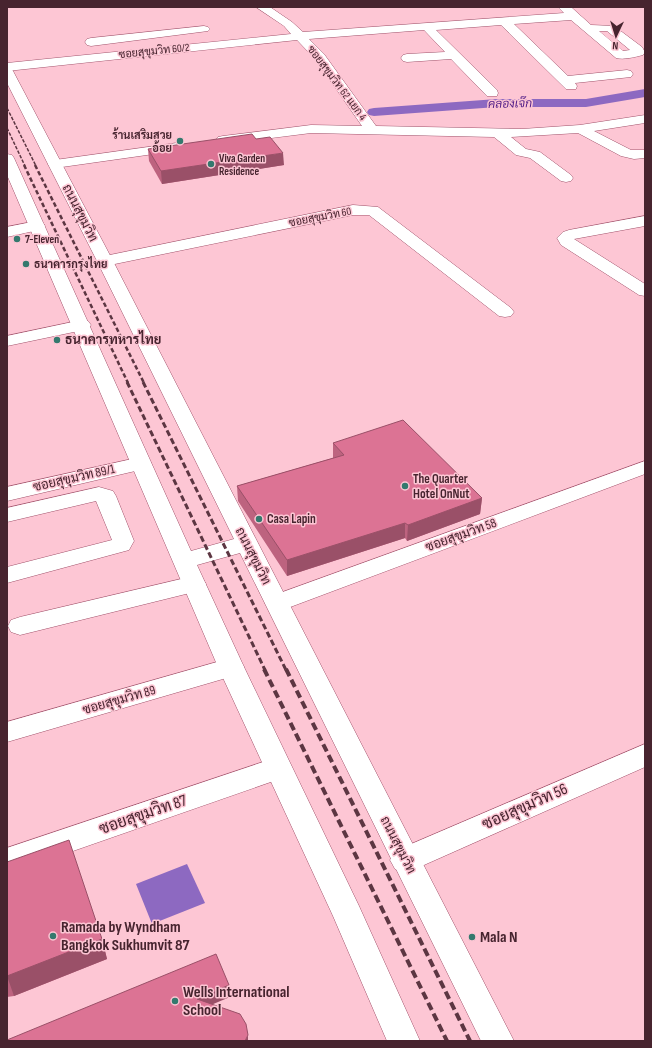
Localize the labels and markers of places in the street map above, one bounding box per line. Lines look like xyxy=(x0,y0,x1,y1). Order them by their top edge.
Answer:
place label: ร้านเสริมสวย อ้อย xyxy=(112,127,172,155)
marker: ร้านเสริมสวย อ้อย xyxy=(175,136,185,146)
place label: Viva Garden Residence xyxy=(219,152,265,178)
marker: Viva Garden Residence xyxy=(206,159,216,169)
place label: 7-Eleven xyxy=(25,233,59,246)
marker: 7-Eleven xyxy=(12,234,22,244)
place label: ธนาคารกรุงไทย xyxy=(34,256,107,272)
marker: ธนาคารกรุงไทย xyxy=(21,259,31,269)
place label: ธนาคารทหารไทย xyxy=(65,330,161,348)
marker: ธนาคารทหารไทย xyxy=(52,335,62,345)
place label: The Quarter Hotel OnNut xyxy=(413,471,470,502)
marker: The Quarter Hotel OnNut xyxy=(400,481,410,491)
place label: Casa Lapin xyxy=(267,511,316,527)
marker: Casa Lapin xyxy=(254,514,264,524)
place label: Ramada by Wyndham Bangkok Sukhumvit 87 xyxy=(61,918,190,955)
place label: Mala N xyxy=(480,928,518,947)
marker: Ramada by Wyndham Bangkok Sukhumvit 87 xyxy=(48,931,58,941)
marker: Mala N xyxy=(467,932,477,942)
place label: Wells International School xyxy=(183,983,290,1020)
marker: Wells International School xyxy=(170,996,180,1006)

